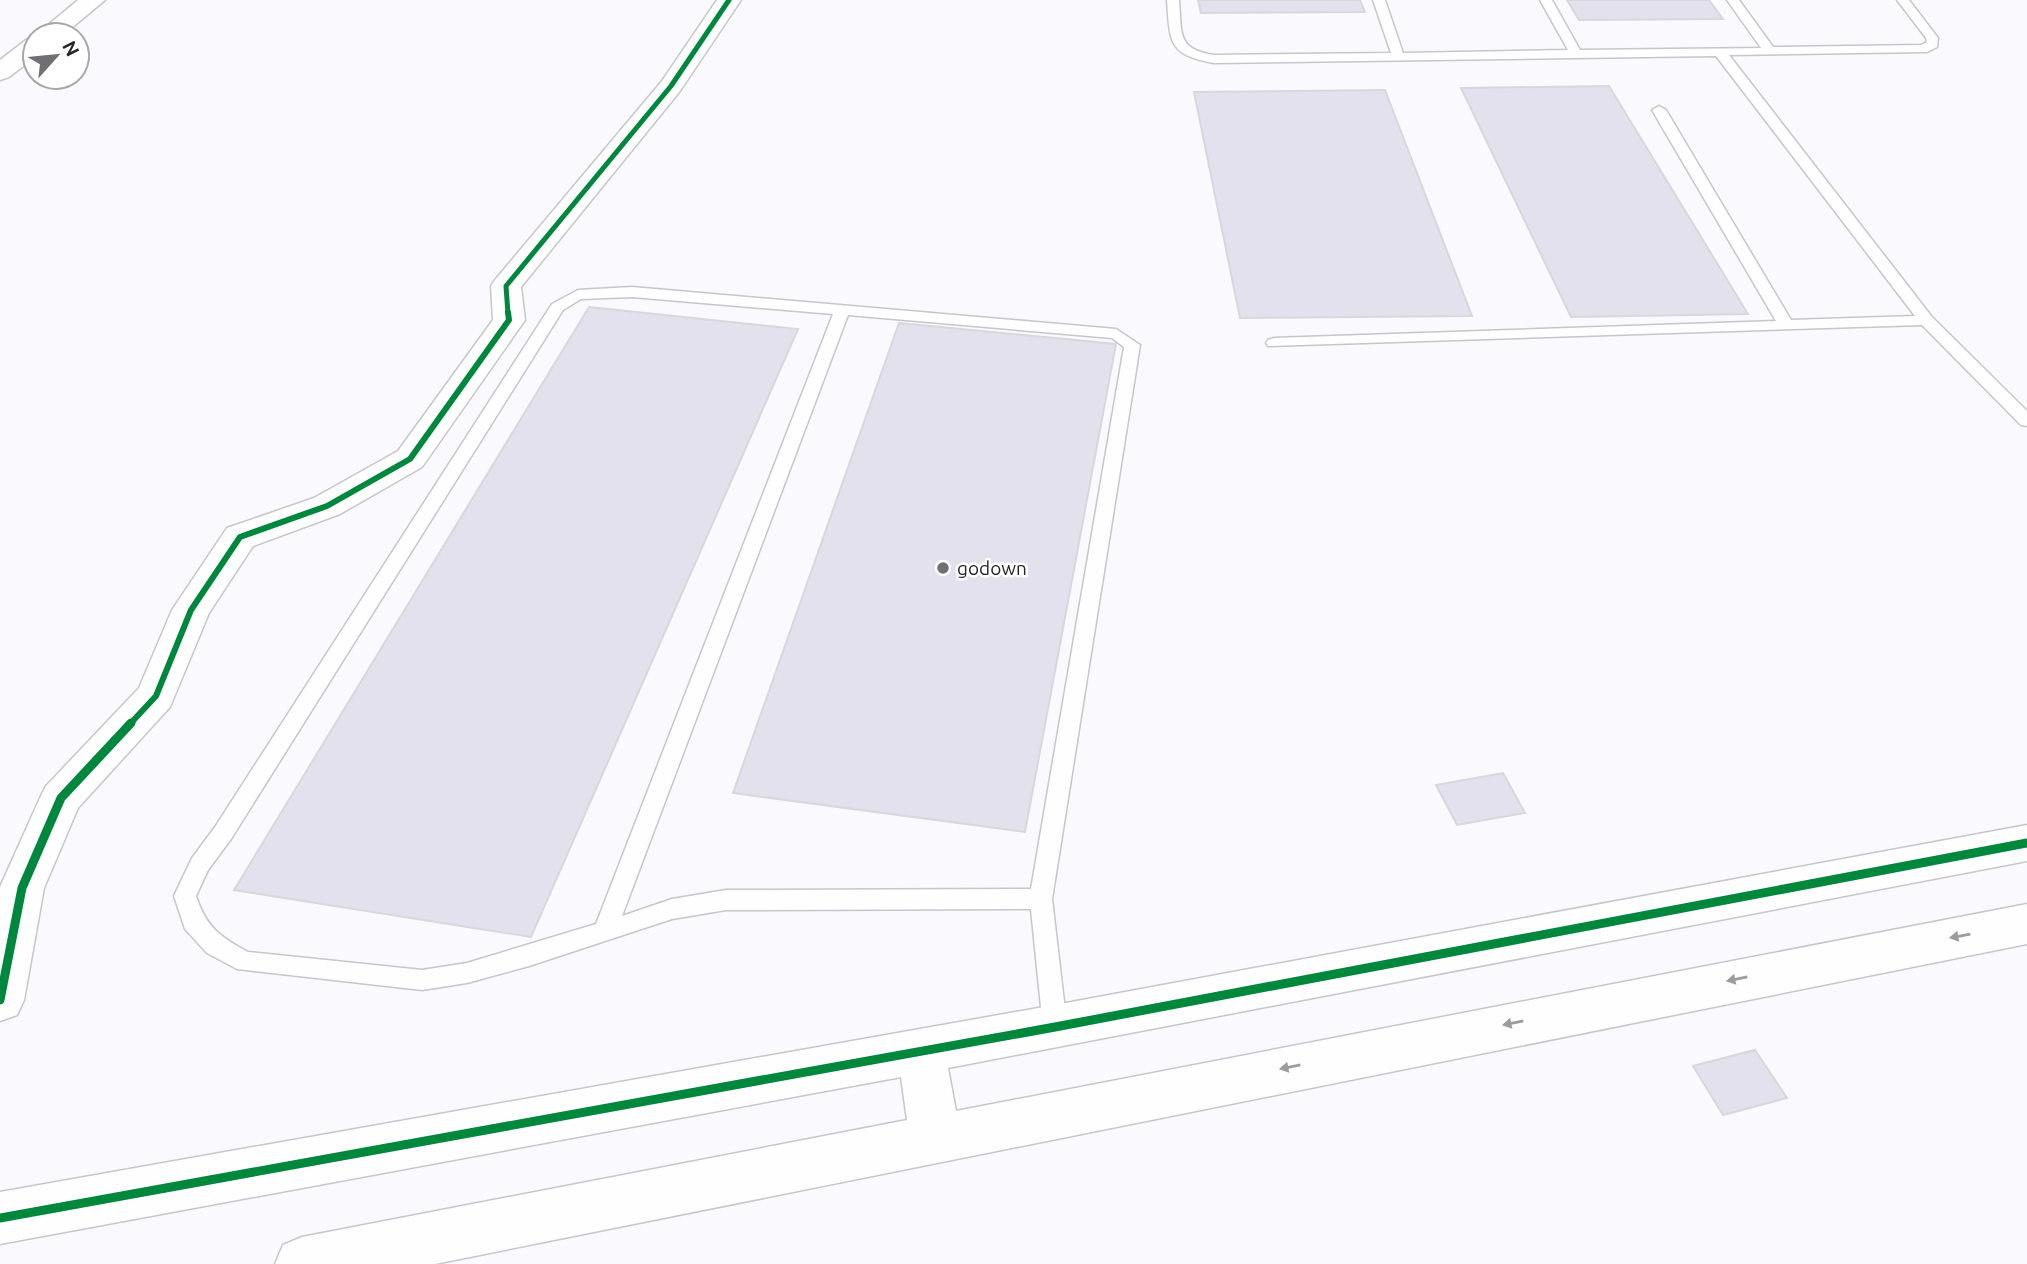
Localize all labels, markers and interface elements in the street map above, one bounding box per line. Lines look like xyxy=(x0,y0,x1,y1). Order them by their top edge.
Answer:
north arrow xyxy=(21,21,91,91)
text: N xyxy=(58,37,84,60)
place label: godown xyxy=(957,557,1027,579)
marker: godown xyxy=(935,560,951,576)
one-way arrow xyxy=(1949,931,1971,942)
one-way arrow xyxy=(1725,974,1747,985)
one-way arrow xyxy=(1502,1018,1524,1029)
one-way arrow xyxy=(1279,1062,1301,1073)

